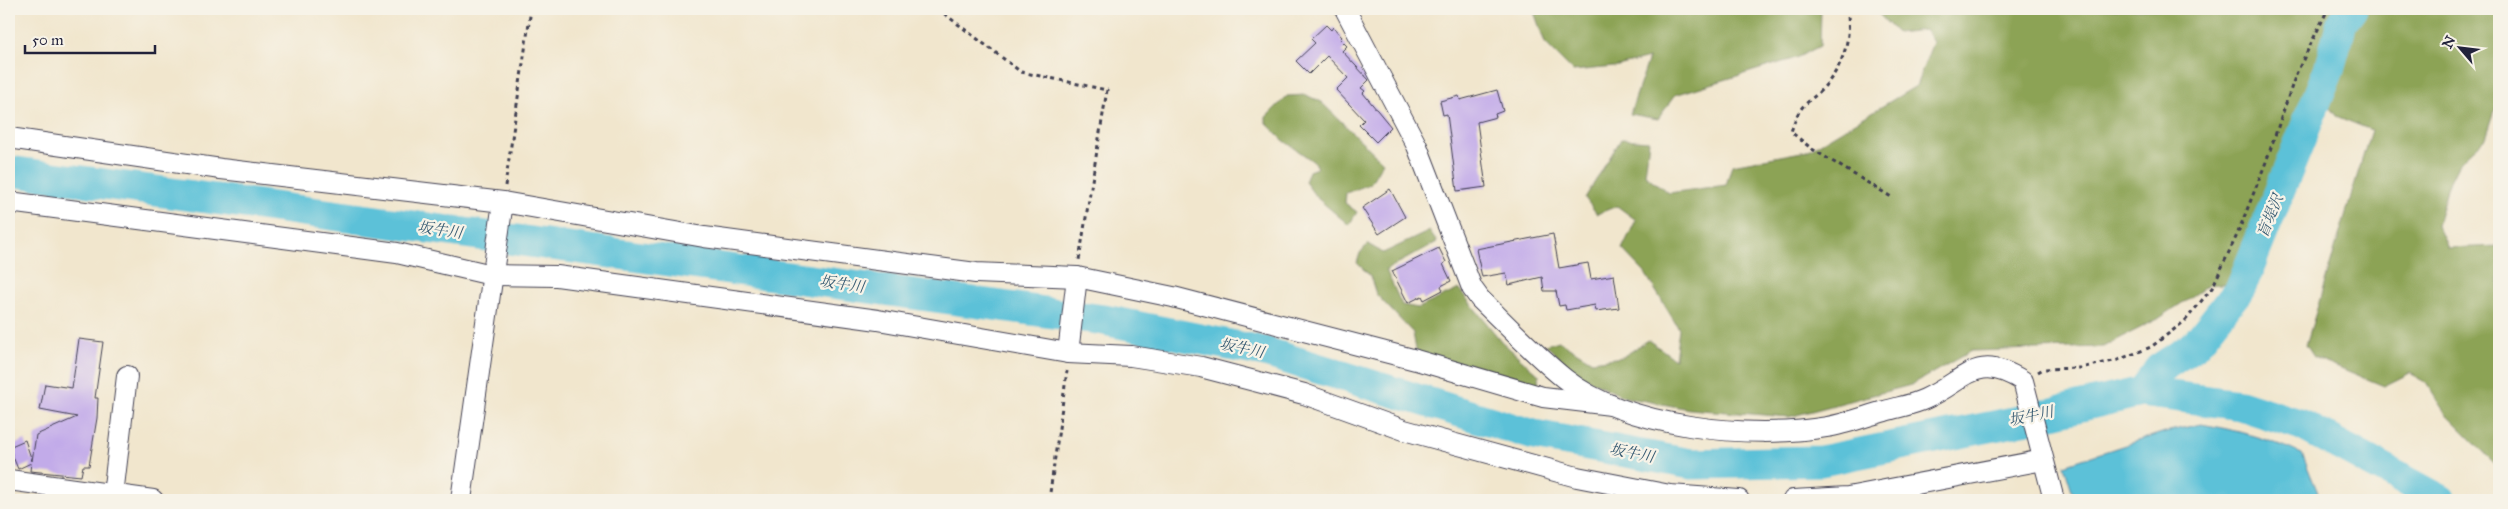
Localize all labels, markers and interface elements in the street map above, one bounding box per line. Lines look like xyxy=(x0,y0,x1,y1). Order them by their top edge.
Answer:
scale bar xyxy=(25,22,155,54)
north arrow xyxy=(2436,22,2486,72)
text: 50 m xyxy=(32,31,64,49)
text: N xyxy=(2439,33,2459,51)
water label: 盲堤沢 xyxy=(2253,190,2288,240)
water label: 坂牛川 xyxy=(416,218,466,242)
water label: 坂牛川 xyxy=(818,272,868,296)
water label: 坂牛川 xyxy=(1218,335,1268,362)
water label: 坂牛川 xyxy=(2007,402,2057,429)
water label: 坂牛川 xyxy=(1608,440,1658,467)

